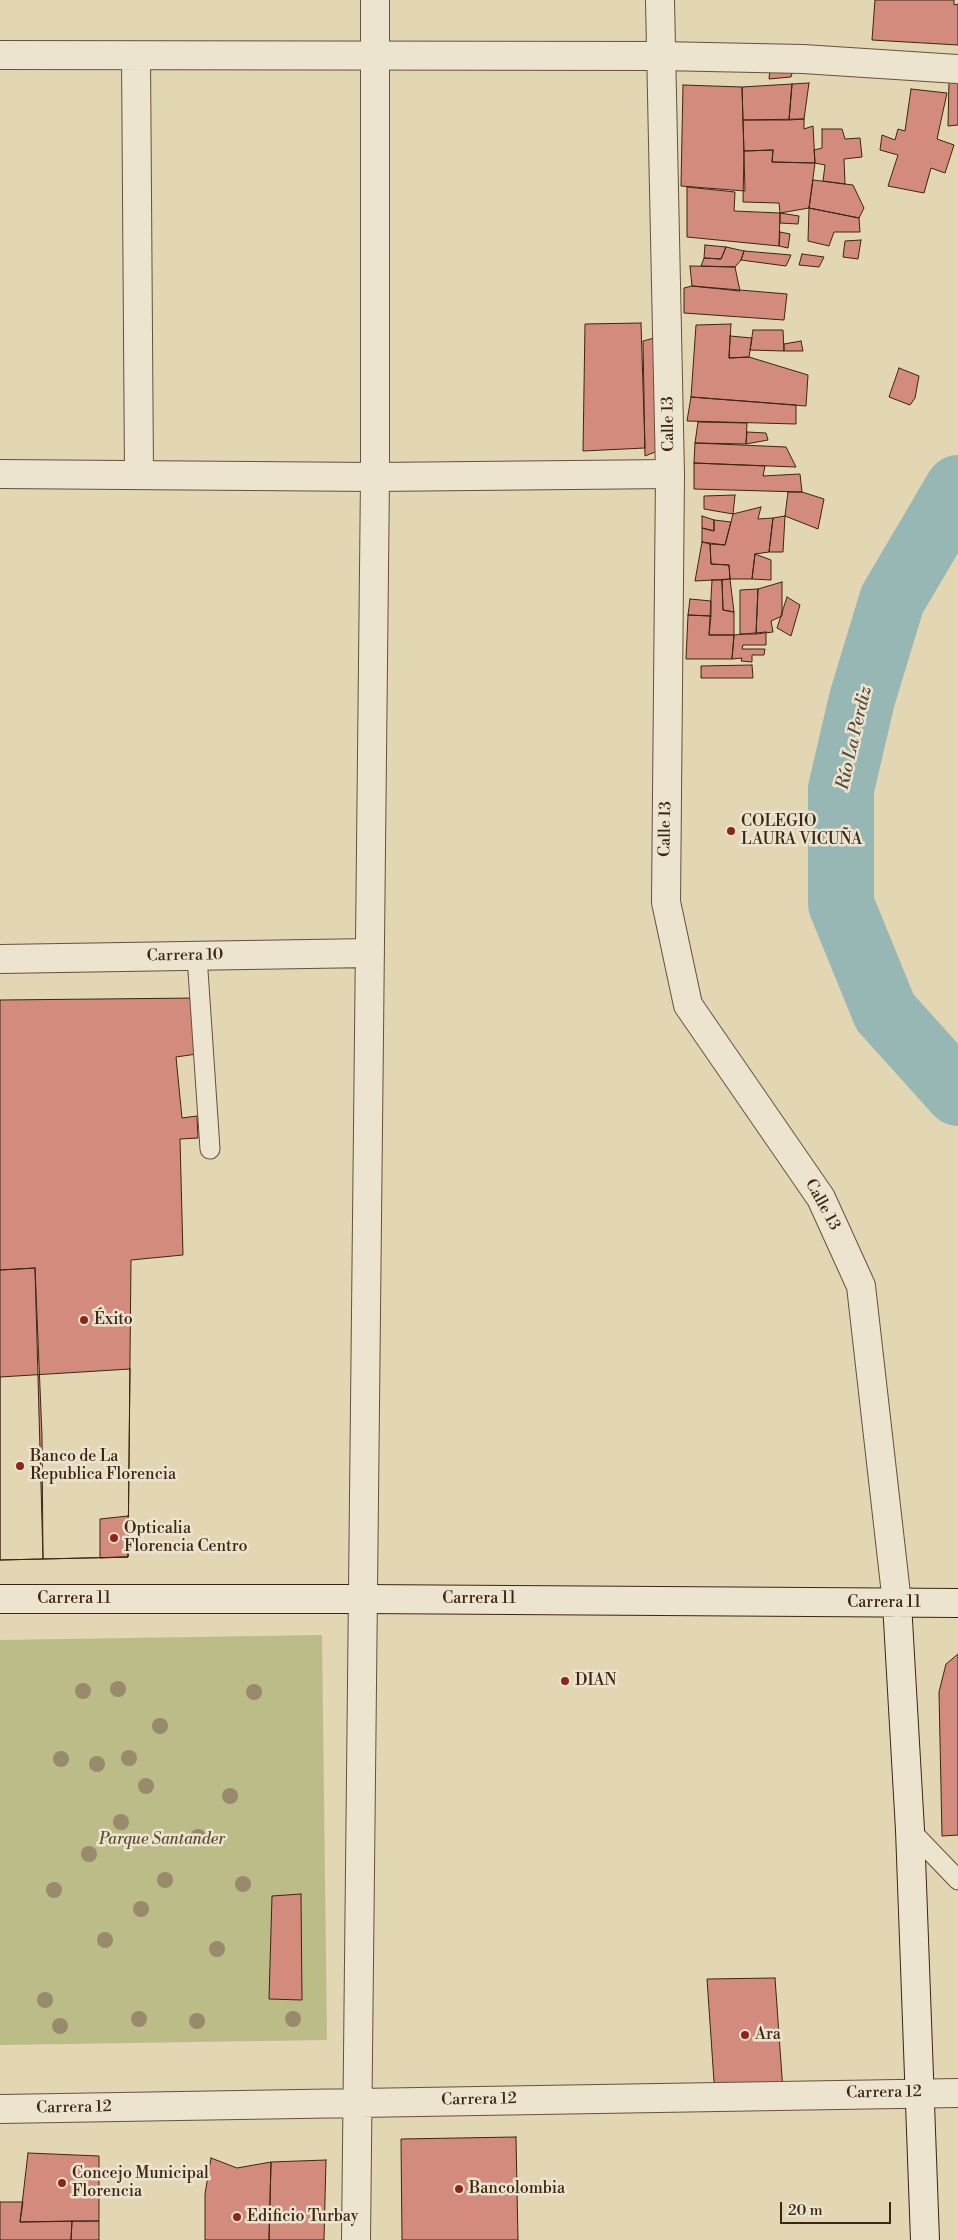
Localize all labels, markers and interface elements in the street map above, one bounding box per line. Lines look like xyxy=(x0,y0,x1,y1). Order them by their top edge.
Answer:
street label: Calle 13 xyxy=(659,396,679,452)
water label: Río La Perdiz xyxy=(833,684,877,792)
street label: Calle 13 xyxy=(656,801,676,857)
place label: COLEGIO LAURA VICUÑA xyxy=(741,812,862,850)
marker: COLEGIO LAURA VICUÑA xyxy=(725,825,737,837)
street label: Carrera 10 xyxy=(147,946,223,966)
street label: Calle 13 xyxy=(800,1176,844,1234)
place label: Éxito xyxy=(94,1310,133,1330)
marker: Éxito xyxy=(78,1314,90,1326)
place label: Banco de La Republica Florencia xyxy=(30,1447,176,1485)
marker: Banco de La Republica Florencia xyxy=(14,1460,26,1472)
place label: Opticalia Florencia Centro xyxy=(124,1519,247,1557)
marker: Opticalia Florencia Centro xyxy=(108,1532,120,1544)
street label: Carrera 11 xyxy=(37,1589,111,1609)
street label: Carrera 11 xyxy=(442,1589,516,1609)
street label: Carrera 11 xyxy=(847,1593,921,1613)
place label: DIAN xyxy=(575,1671,616,1691)
marker: DIAN xyxy=(559,1675,571,1687)
park label: Parque Santander xyxy=(99,1830,225,1850)
place label: Ara xyxy=(755,2025,781,2045)
marker: Ara xyxy=(739,2029,751,2041)
street label: Carrera 12 xyxy=(846,2083,922,2103)
street label: Carrera 12 xyxy=(441,2090,517,2110)
street label: Carrera 12 xyxy=(36,2098,112,2118)
place label: Concejo Municipal Florencia xyxy=(72,2164,209,2202)
marker: Concejo Municipal Florencia xyxy=(56,2177,68,2189)
place label: Bancolombia xyxy=(469,2179,565,2199)
marker: Bancolombia xyxy=(453,2183,465,2195)
scale bar xyxy=(783,2192,894,2224)
text: 20 m xyxy=(788,2201,823,2220)
place label: Edificio Turbay xyxy=(247,2207,359,2227)
marker: Edificio Turbay xyxy=(231,2211,243,2223)

